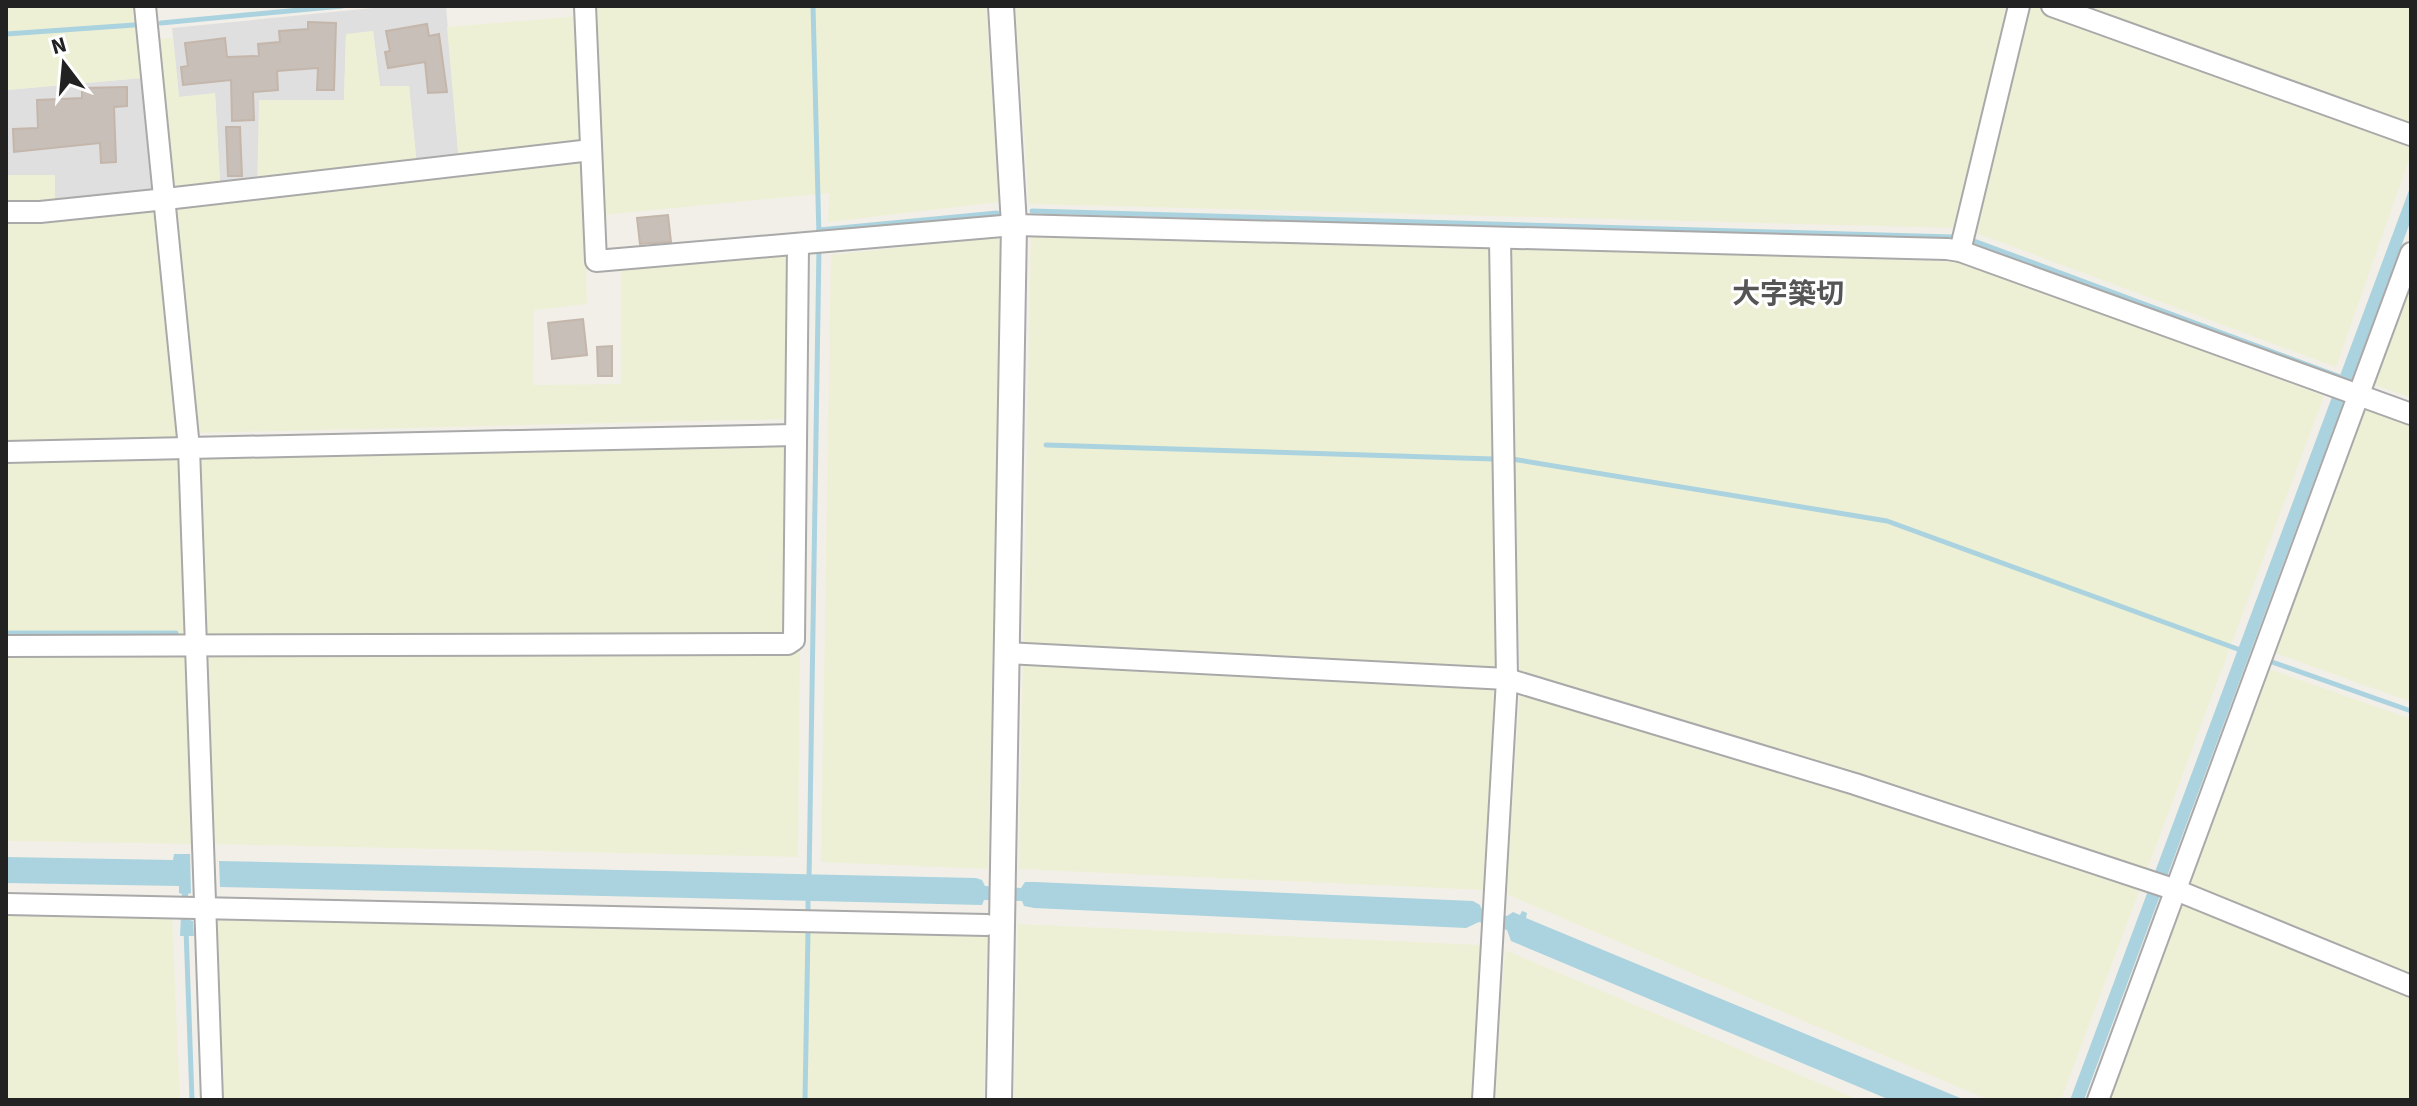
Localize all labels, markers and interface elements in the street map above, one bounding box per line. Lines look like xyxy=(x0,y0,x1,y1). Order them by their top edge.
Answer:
north arrow xyxy=(24,24,104,104)
text: N xyxy=(47,28,70,63)
district label: 大字築切 xyxy=(1732,274,1844,314)

